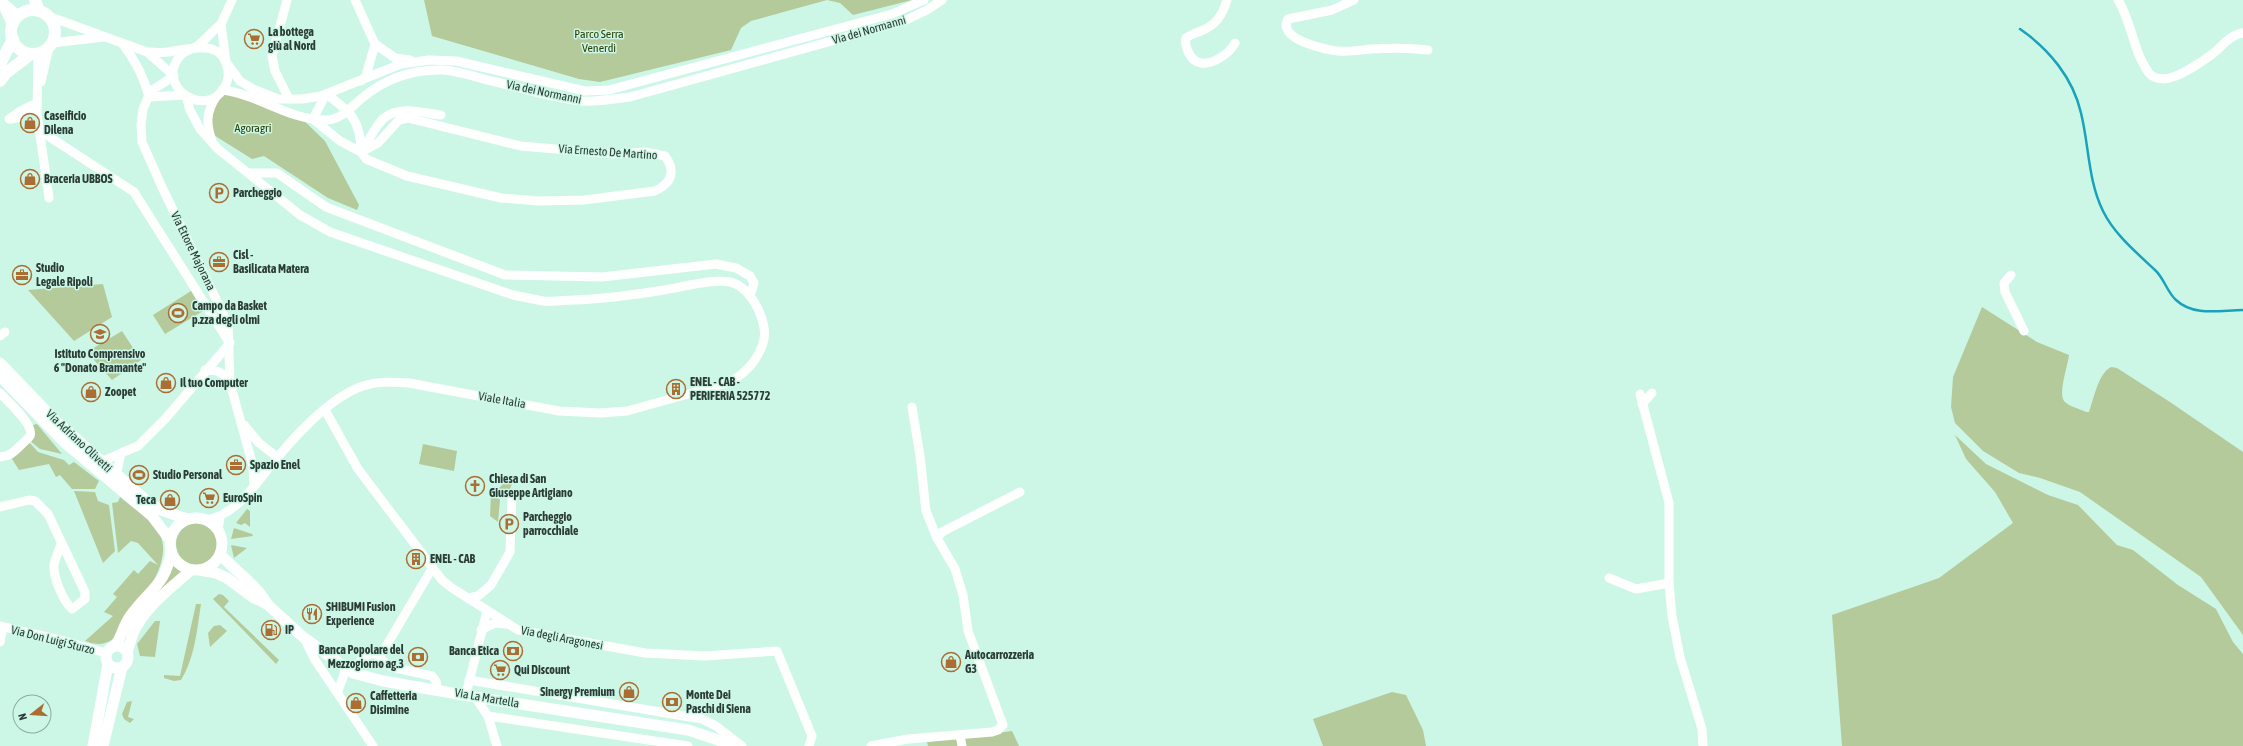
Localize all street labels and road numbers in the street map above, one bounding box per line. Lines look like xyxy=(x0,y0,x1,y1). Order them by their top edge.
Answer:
street label: Via dei Normanni xyxy=(830,13,908,47)
street label: Via dei Normanni xyxy=(505,77,583,107)
street label: Via Ernesto De Martino xyxy=(558,142,658,162)
street label: Via Ettore Majorana xyxy=(168,209,218,293)
street label: Viale Italia xyxy=(477,389,527,411)
street label: Via Adriano Olivetti xyxy=(43,407,115,475)
street label: Via Don Luigi Sturzo xyxy=(10,623,97,657)
street label: Via degli Aragonesi xyxy=(520,623,604,653)
street label: Via La Martella xyxy=(454,685,520,711)

